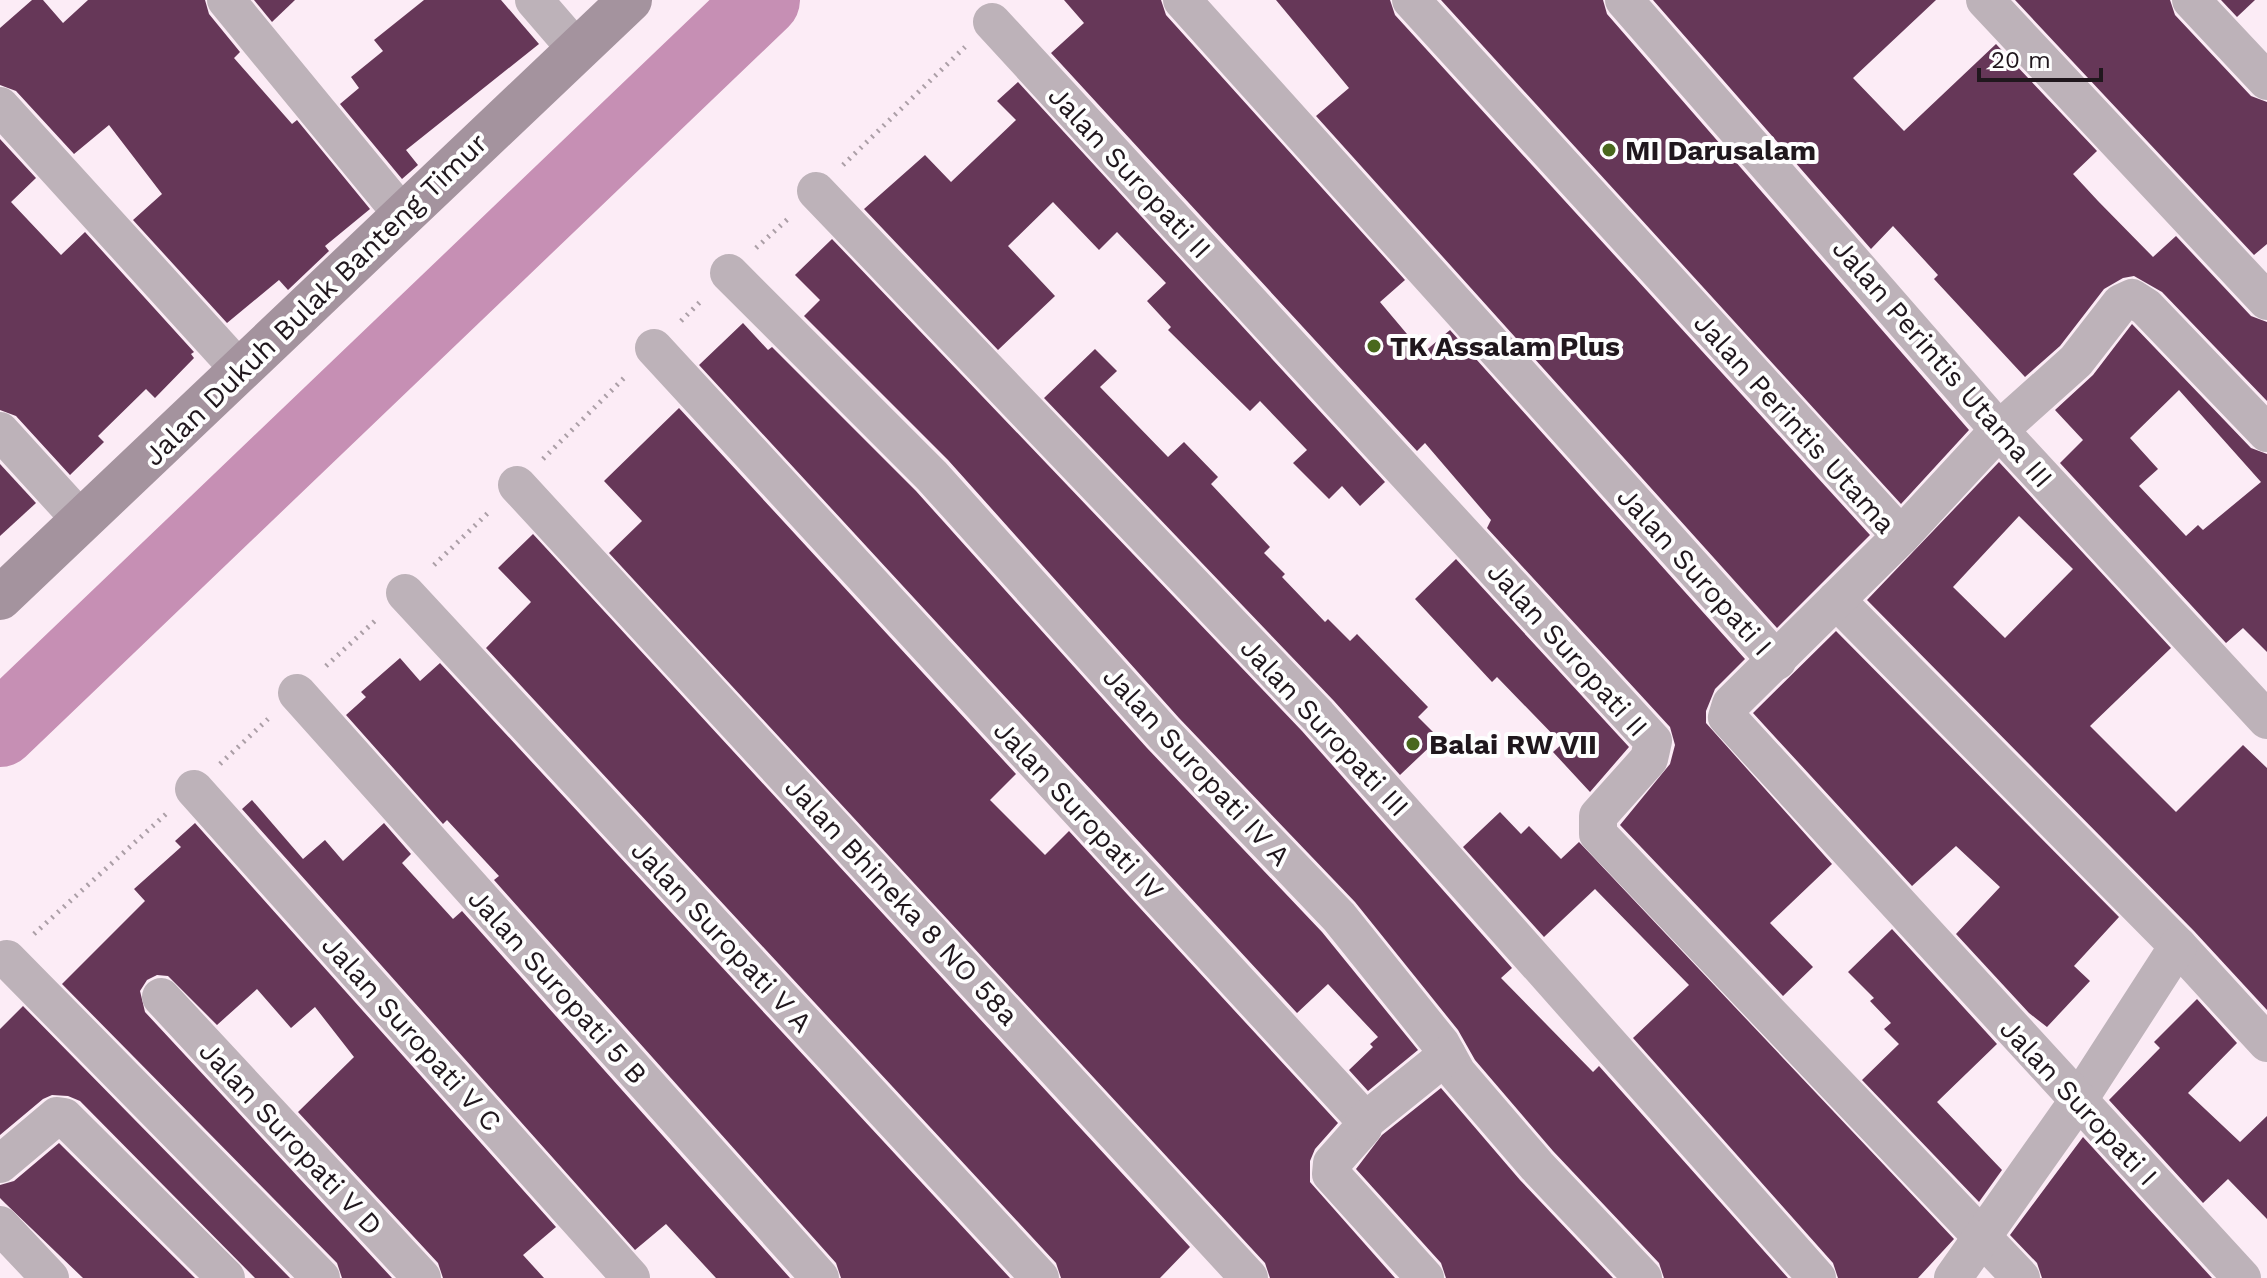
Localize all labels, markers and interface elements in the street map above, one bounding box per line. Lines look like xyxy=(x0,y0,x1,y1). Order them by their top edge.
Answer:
scale bar xyxy=(1979,32,2101,82)
text: 20 m xyxy=(1991,46,2051,74)
street label: Jalan Suropati II xyxy=(1041,79,1218,265)
street label: Jalan Dukuh Bulak Banteng Timur xyxy=(137,126,494,472)
place label: MI Darusalam xyxy=(1625,134,1816,167)
marker: MI Darusalam xyxy=(1600,141,1618,159)
street label: Jalan Perintis Utama III xyxy=(1826,232,2060,494)
street label: Jalan Perintis Utama xyxy=(1687,306,1902,540)
place label: TK Assalam Plus xyxy=(1390,330,1620,363)
marker: TK Assalam Plus xyxy=(1365,337,1383,355)
street label: Jalan Suropati I xyxy=(1610,480,1779,662)
street label: Jalan Suropati II xyxy=(1481,555,1655,743)
street label: Jalan Suropati III xyxy=(1234,631,1416,823)
street label: Jalan Suropati IV A xyxy=(1096,660,1297,872)
street label: Jalan Suropati IV xyxy=(987,714,1170,907)
place label: Balai RW VII xyxy=(1429,728,1597,761)
marker: Balai RW VII xyxy=(1404,735,1422,753)
street label: Jalan Bhineka 8 NO 58a xyxy=(778,771,1025,1032)
street label: Jalan Suropati V A xyxy=(624,834,819,1039)
street label: Jalan Suropati 5 B xyxy=(461,882,654,1091)
street label: Jalan Suropati V C xyxy=(315,929,508,1138)
street label: Jalan Suropati I xyxy=(1993,1012,2164,1192)
street label: Jalan Suropati V D xyxy=(192,1035,389,1242)

